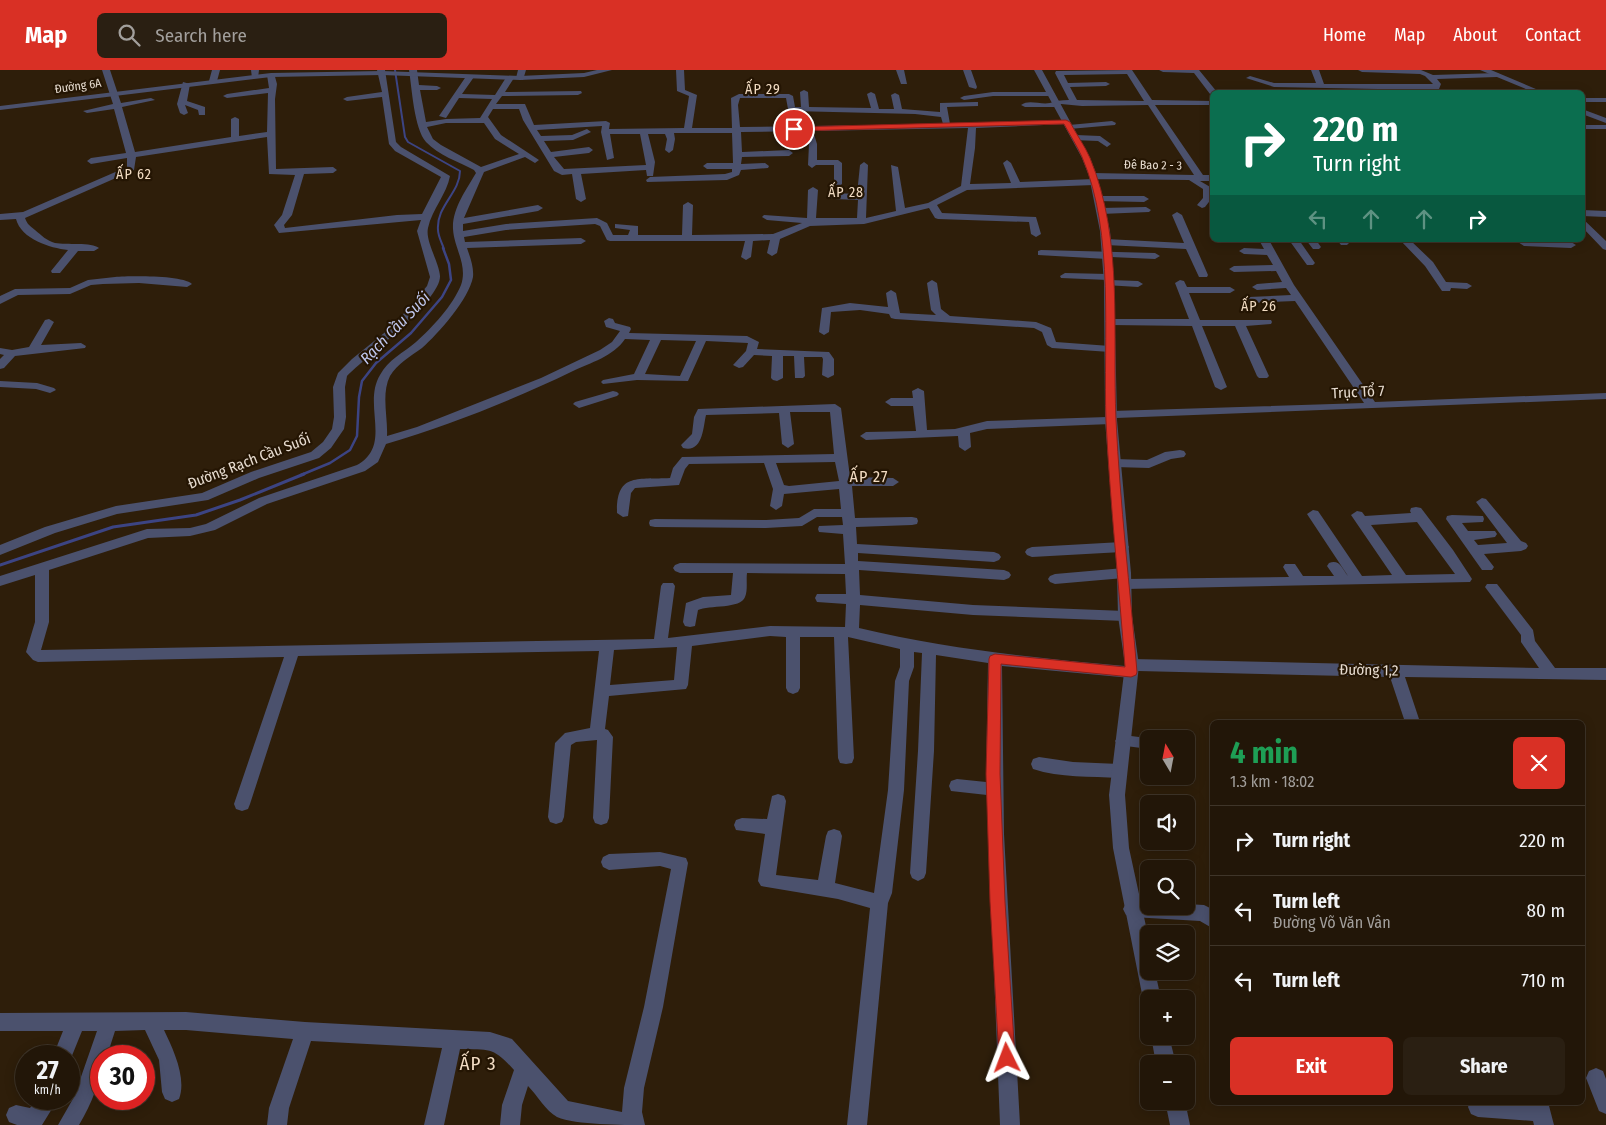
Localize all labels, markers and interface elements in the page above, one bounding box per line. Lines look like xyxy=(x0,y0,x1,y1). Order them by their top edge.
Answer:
search box xyxy=(97,13,447,58)
text: Map xyxy=(25,21,67,49)
icon: search xyxy=(115,21,143,49)
text: Search here xyxy=(155,24,247,47)
text: Home xyxy=(1323,24,1366,46)
text: Map xyxy=(1394,24,1425,46)
text: About xyxy=(1453,24,1497,46)
text: Contact xyxy=(1525,24,1581,46)
street label: Đường 6A xyxy=(54,76,103,96)
district label: ẤP 29 xyxy=(745,78,781,98)
pin xyxy=(773,108,815,150)
text: 220 m xyxy=(1313,108,1399,150)
icon: right xyxy=(1230,110,1295,175)
icon: arrive xyxy=(780,115,808,143)
text: Turn right xyxy=(1313,150,1401,177)
street label: Đê Bao 2 - 3 xyxy=(1124,157,1182,173)
district label: ẤP 62 xyxy=(116,163,152,183)
district label: ẤP 28 xyxy=(828,181,864,201)
icon: left xyxy=(1304,205,1332,233)
icon: ahead xyxy=(1357,205,1385,233)
icon: ahead xyxy=(1410,205,1438,233)
icon: right xyxy=(1463,205,1491,233)
water label: Rạch Cầu Suối xyxy=(355,288,434,368)
district label: ẤP 26 xyxy=(1241,295,1277,315)
street label: Trục Tổ 7 xyxy=(1331,382,1385,402)
street label: Đường Rạch Cầu Suối xyxy=(185,429,313,493)
district label: ẤP 27 xyxy=(850,465,888,486)
street label: Đường 1,2 xyxy=(1339,660,1399,680)
north arrow xyxy=(1140,730,1195,785)
map controls xyxy=(1140,730,1195,1110)
text: 4 min xyxy=(1230,735,1298,771)
button: close xyxy=(1513,737,1565,789)
text: 1.3 km · 18:02 xyxy=(1230,772,1314,791)
button: sound xyxy=(1140,795,1195,850)
icon: right xyxy=(1230,827,1258,855)
text: Turn right xyxy=(1273,829,1350,852)
text: 220 m xyxy=(1519,829,1565,852)
button: search xyxy=(1140,860,1195,915)
text: Turn left xyxy=(1273,890,1340,913)
icon: left xyxy=(1230,897,1258,925)
text: 80 m xyxy=(1527,899,1565,922)
text: Đường Võ Văn Vân xyxy=(1273,913,1391,932)
button: layers xyxy=(1140,925,1195,980)
icon: left xyxy=(1230,967,1258,995)
text: Turn left xyxy=(1273,969,1340,992)
text: 710 m xyxy=(1521,969,1565,992)
button: + xyxy=(1140,990,1195,1045)
position arrow xyxy=(980,1031,1032,1083)
button: Exit xyxy=(1230,1037,1393,1095)
button: Share xyxy=(1403,1037,1565,1095)
speed limit sign: 30 xyxy=(90,1045,155,1110)
district label: ẤP 3 xyxy=(460,1050,496,1075)
button: − xyxy=(1140,1055,1195,1110)
text: 27 xyxy=(36,1056,59,1086)
text: km/h xyxy=(34,1083,61,1097)

